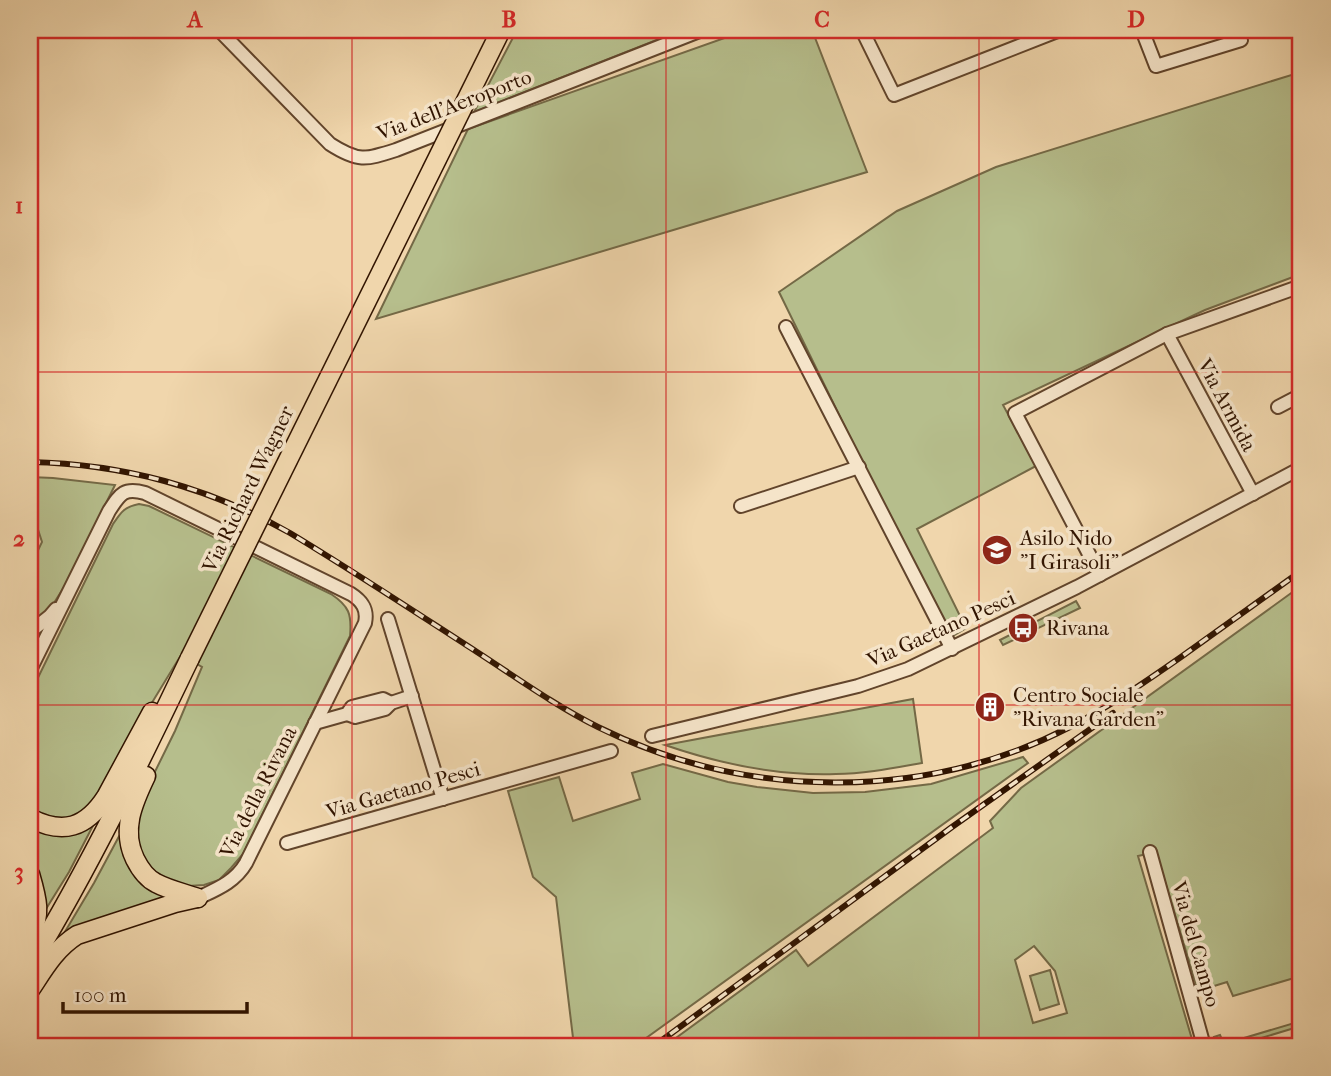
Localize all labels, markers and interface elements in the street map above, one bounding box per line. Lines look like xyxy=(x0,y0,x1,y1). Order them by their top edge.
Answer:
text: A xyxy=(186,6,204,33)
text: B xyxy=(502,6,517,33)
text: C xyxy=(814,6,830,33)
text: D xyxy=(1127,6,1145,33)
street label: Via dell'Aeroporto xyxy=(372,65,535,146)
text: 1 xyxy=(15,192,23,219)
street label: Via Armida xyxy=(1192,354,1261,456)
street label: Via Richard Wagner xyxy=(197,402,299,577)
text: 2 xyxy=(13,525,25,552)
place label: Asilo Nido "I Girasoli" xyxy=(1019,526,1119,574)
school or university icon: Asilo Nido "I Girasoli" xyxy=(980,533,1014,567)
street label: Via Gaetano Pesci xyxy=(862,586,1019,673)
bus stop icon: Rivana xyxy=(1006,611,1040,645)
place label: Rivana xyxy=(1046,616,1109,640)
place label: Centro Sociale "Rivana Garden" xyxy=(1013,683,1164,731)
building icon: Centro Sociale "Rivana Garden" xyxy=(973,690,1007,724)
street label: Via della Rivana xyxy=(214,722,302,863)
street label: Via Gaetano Pesci xyxy=(322,757,483,824)
text: 3 xyxy=(14,858,24,885)
street label: Via del Campo xyxy=(1166,878,1225,1010)
scale bar xyxy=(63,971,247,1015)
text: 100 m xyxy=(74,983,127,1007)

